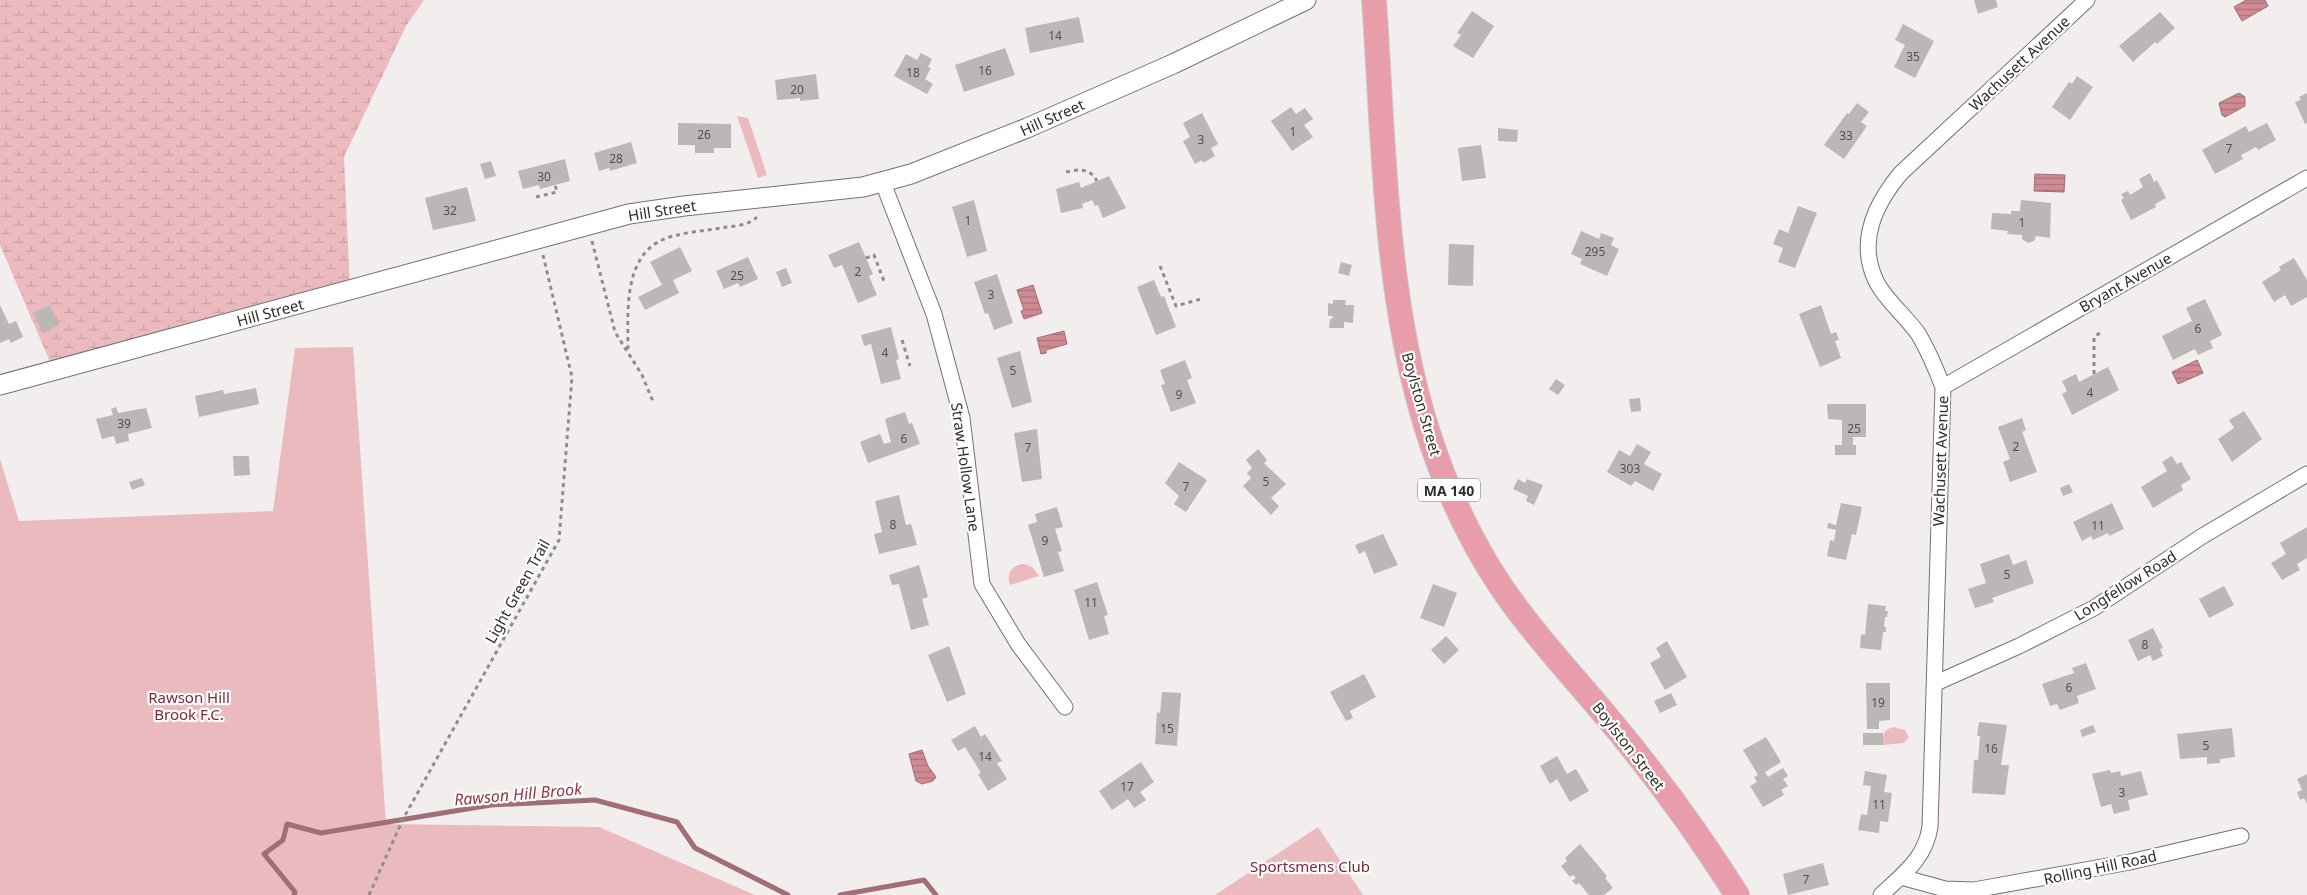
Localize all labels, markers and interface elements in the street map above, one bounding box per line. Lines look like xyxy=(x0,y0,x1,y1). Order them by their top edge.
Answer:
street label: Wachusett Avenue xyxy=(1964,11,2074,115)
house number: 14 xyxy=(1048,27,1062,44)
house number: 35 xyxy=(1906,48,1920,65)
house number: 16 xyxy=(978,62,992,79)
house number: 18 xyxy=(906,64,920,81)
house number: 20 xyxy=(790,81,804,98)
street label: Hill Street xyxy=(1017,94,1088,140)
house number: 1 xyxy=(1290,123,1296,140)
house number: 26 xyxy=(697,126,711,143)
house number: 33 xyxy=(1839,127,1853,144)
house number: 3 xyxy=(1198,131,1205,148)
house number: 7 xyxy=(2226,140,2233,157)
house number: 28 xyxy=(609,150,623,167)
house number: 30 xyxy=(537,168,551,185)
street label: Hill Street xyxy=(627,195,698,225)
house number: 32 xyxy=(443,202,457,219)
house number: 1 xyxy=(965,212,971,229)
house number: 1 xyxy=(2019,214,2025,231)
house number: 295 xyxy=(1585,243,1605,260)
street label: Bryant Avenue xyxy=(2075,248,2175,316)
house number: 2 xyxy=(855,263,862,280)
house number: 25 xyxy=(730,267,744,284)
house number: 3 xyxy=(988,286,995,303)
street label: Hill Street xyxy=(234,293,306,331)
house number: 6 xyxy=(2195,320,2202,337)
house number: 4 xyxy=(882,344,889,361)
street label: Boylston Street xyxy=(1398,350,1446,459)
house number: 5 xyxy=(1010,362,1017,379)
house number: 4 xyxy=(2087,384,2094,401)
house number: 9 xyxy=(1176,386,1183,403)
street label: Wachusett Avenue xyxy=(1928,395,1952,527)
street label: Straw Hollow Lane xyxy=(947,401,985,533)
house number: 39 xyxy=(117,415,131,432)
house number: 25 xyxy=(1847,420,1861,437)
house number: 6 xyxy=(901,430,908,447)
house number: 2 xyxy=(2013,438,2020,455)
house number: 7 xyxy=(1025,439,1032,456)
house number: 303 xyxy=(1620,460,1640,477)
house number: 5 xyxy=(1263,473,1270,490)
house number: 7 xyxy=(1183,478,1190,495)
road number: MA 140 xyxy=(1418,478,1480,502)
house number: 8 xyxy=(890,516,897,533)
house number: 11 xyxy=(2091,517,2105,534)
house number: 9 xyxy=(1042,532,1049,549)
street label: Light Green Trail xyxy=(480,535,554,647)
street label: Longfellow Road xyxy=(2070,545,2180,625)
house number: 5 xyxy=(2004,566,2011,583)
house number: 11 xyxy=(1084,594,1098,611)
house number: 8 xyxy=(2142,636,2149,653)
house number: 6 xyxy=(2066,679,2073,696)
park label: Rawson Hill Brook F.C. xyxy=(148,687,230,724)
house number: 19 xyxy=(1871,694,1885,711)
street label: Boylston Street xyxy=(1588,698,1670,795)
house number: 15 xyxy=(1160,720,1174,737)
house number: 5 xyxy=(2203,737,2210,754)
house number: 16 xyxy=(1984,740,1998,757)
house number: 14 xyxy=(978,748,992,765)
water label: Rawson Hill Brook xyxy=(453,777,584,811)
house number: 17 xyxy=(1120,778,1134,795)
house number: 3 xyxy=(2119,784,2126,801)
house number: 11 xyxy=(1872,796,1886,813)
street label: Rolling Hill Road xyxy=(2042,845,2158,889)
park label: Sportsmens Club xyxy=(1250,856,1370,876)
house number: 7 xyxy=(1803,871,1810,888)

